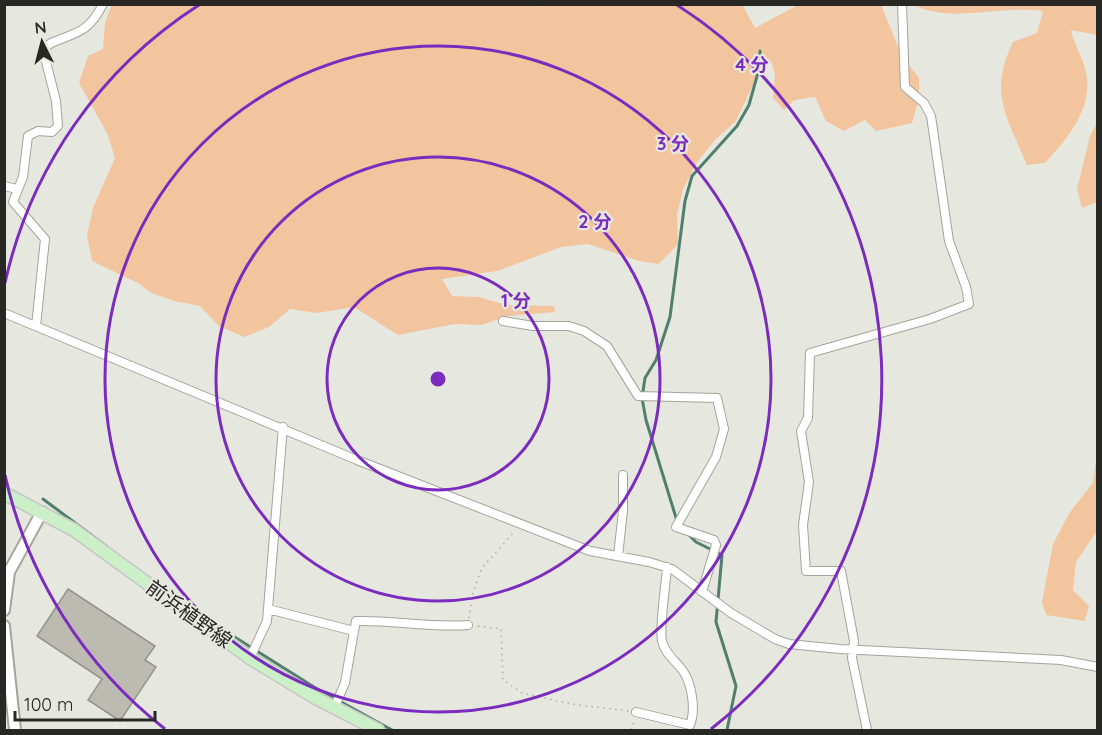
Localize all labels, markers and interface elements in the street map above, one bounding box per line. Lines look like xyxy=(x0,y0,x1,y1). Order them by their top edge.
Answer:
north arrow xyxy=(12,12,72,72)
text: N xyxy=(34,17,47,38)
text: 4 分 xyxy=(735,53,769,76)
text: 3 分 xyxy=(657,132,689,155)
text: 2 分 xyxy=(578,210,612,233)
text: 1 分 xyxy=(501,289,531,312)
centre of rings xyxy=(428,369,448,389)
street label: 前浜植野線 xyxy=(141,574,237,653)
scale bar xyxy=(15,684,154,722)
text: 100 m xyxy=(24,693,73,716)

